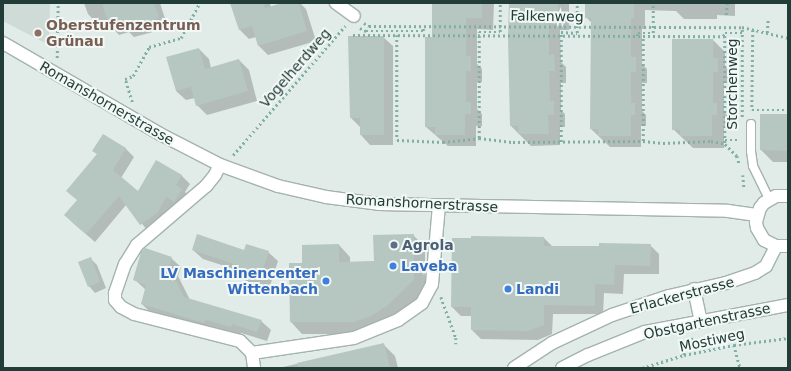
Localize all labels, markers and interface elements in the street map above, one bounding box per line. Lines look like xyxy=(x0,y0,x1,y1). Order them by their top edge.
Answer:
street label: Falkenweg xyxy=(510,7,584,25)
place label: Oberstufenzentrum Grünau xyxy=(46,17,201,50)
street label: Vogelherdweg xyxy=(256,25,334,111)
marker: Oberstufenzentrum Grünau xyxy=(33,28,43,38)
street label: Storchenweg xyxy=(724,38,740,130)
street label: Romanshornerstrasse xyxy=(37,58,177,148)
street label: Romanshornerstrasse xyxy=(345,191,499,215)
place label: Agrola xyxy=(402,237,454,253)
marker: Agrola xyxy=(389,240,399,250)
place label: Laveba xyxy=(401,258,457,274)
marker: Laveba xyxy=(388,261,398,271)
place label: LV Maschinencenter Wittenbach xyxy=(160,265,318,298)
street label: Erlackerstrasse xyxy=(628,273,736,317)
marker: LV Maschinencenter Wittenbach xyxy=(321,276,331,286)
place label: Landi xyxy=(516,281,559,297)
marker: Landi xyxy=(503,284,513,294)
street label: Obstgartenstrasse xyxy=(642,299,772,343)
street label: Mostiweg xyxy=(678,325,746,355)

